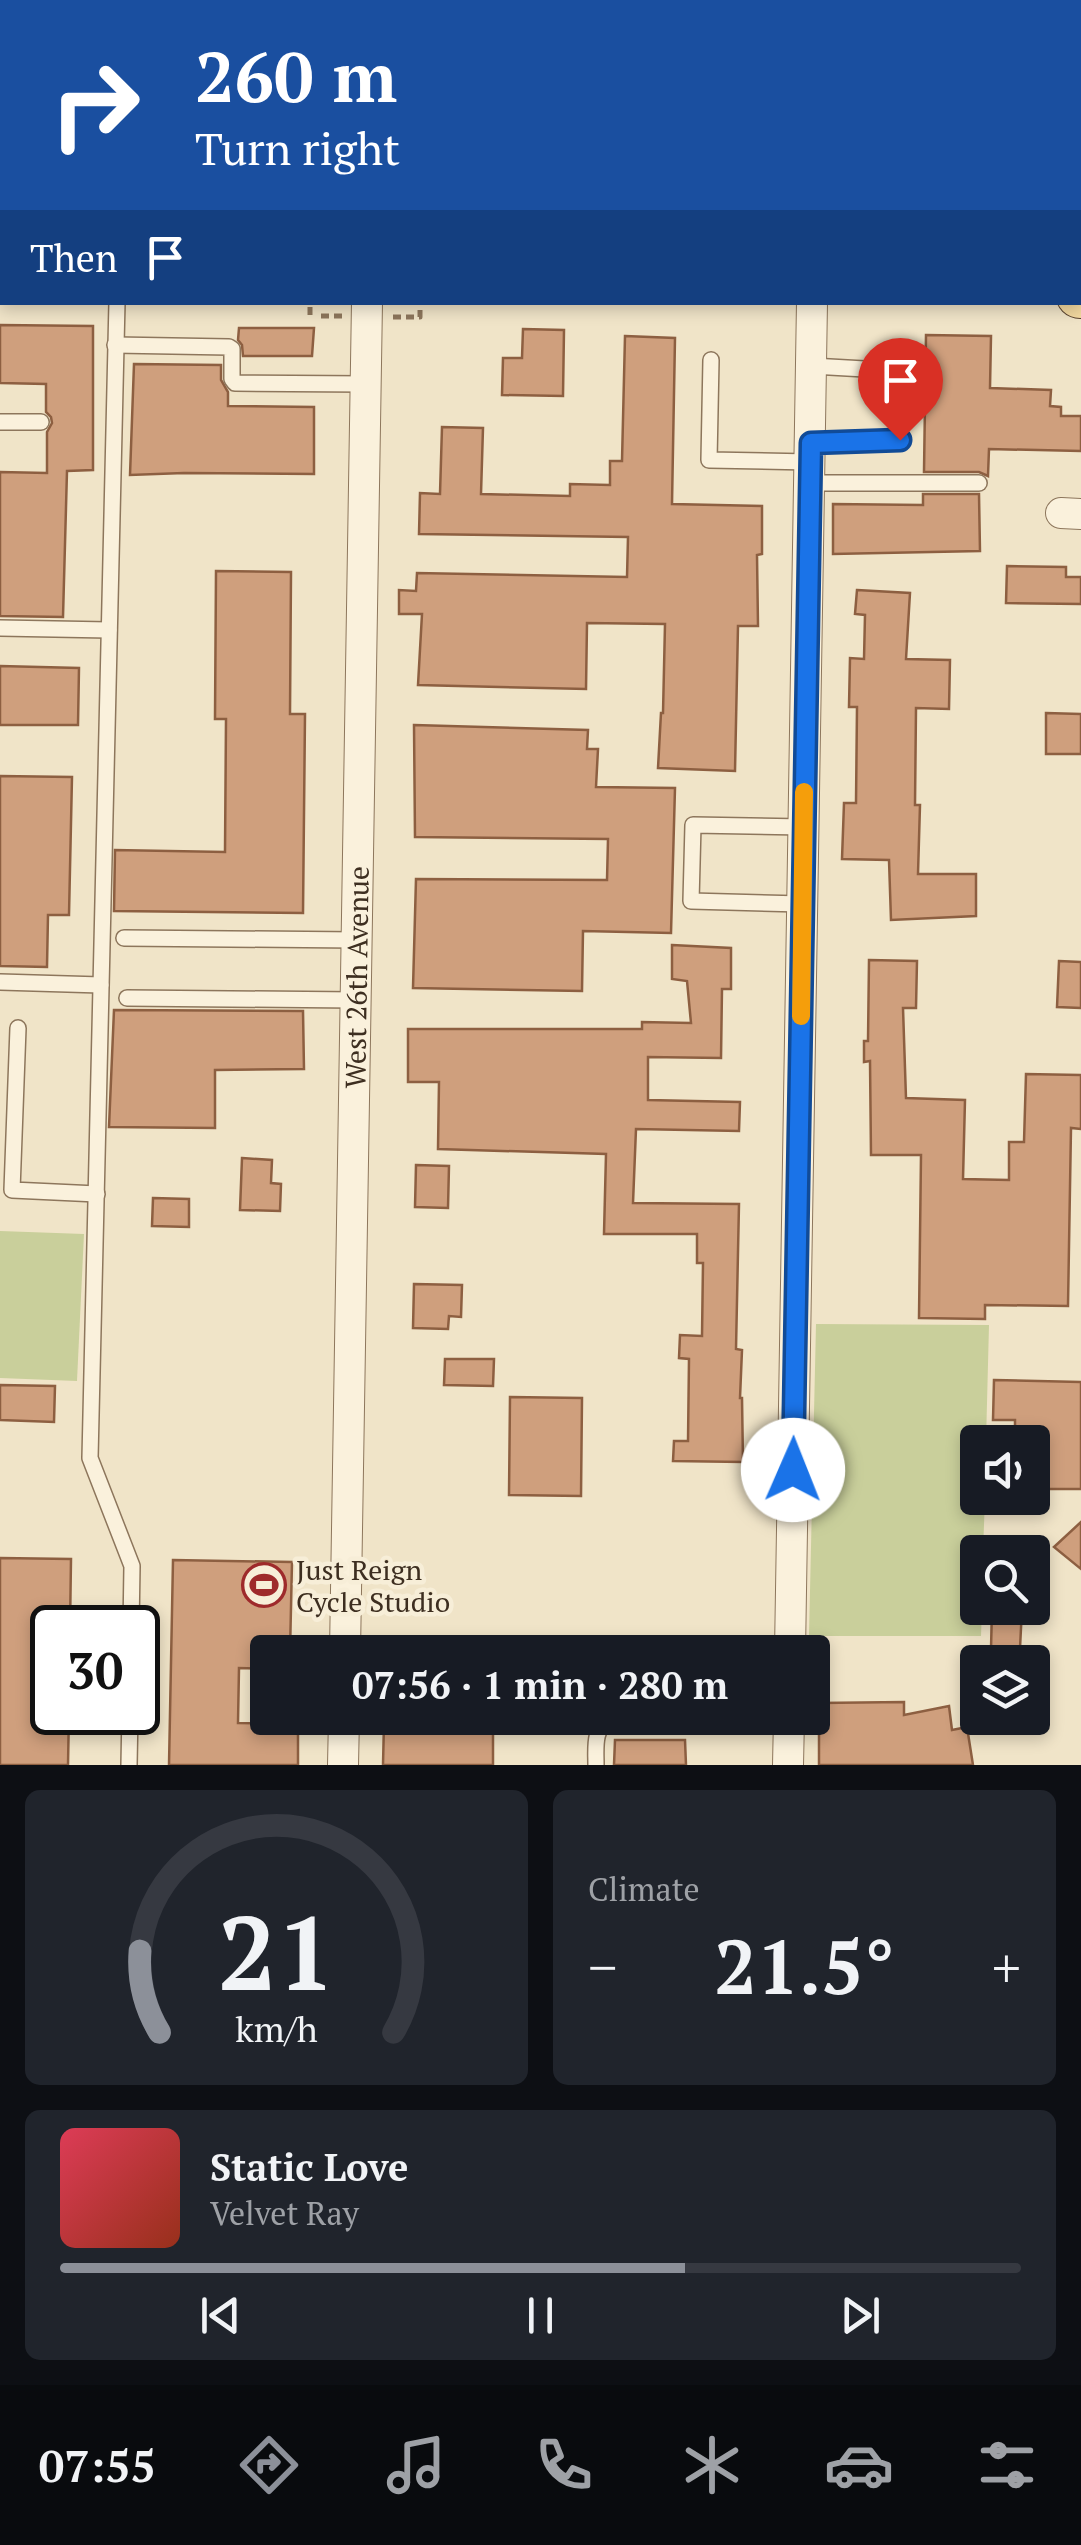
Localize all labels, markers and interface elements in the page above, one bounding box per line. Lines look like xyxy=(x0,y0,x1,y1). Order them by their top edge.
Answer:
text: 260 m xyxy=(195,29,397,122)
icon: right xyxy=(30,40,160,170)
text: Turn right xyxy=(195,118,400,178)
icon: arrive xyxy=(138,230,193,285)
text: Then xyxy=(30,233,118,283)
pin xyxy=(858,338,943,441)
icon: arrive xyxy=(873,353,928,408)
street label: West 26th Avenue xyxy=(336,866,376,1089)
position arrow xyxy=(741,1418,845,1522)
map controls xyxy=(960,1425,1050,1735)
button: sound xyxy=(960,1425,1050,1515)
button: search xyxy=(960,1535,1050,1625)
place label: Just Reign Cycle Studio xyxy=(296,1551,450,1620)
sports icon: Just Reign Cycle Studio xyxy=(241,1562,287,1608)
speed limit sign: 30 xyxy=(30,1605,160,1735)
button: layers xyxy=(960,1645,1050,1735)
text: 07:56 · 1 min · 280 m xyxy=(352,1660,728,1710)
text: Climate xyxy=(588,1868,700,1910)
text: 21 xyxy=(218,1882,335,2020)
text: 21.5° xyxy=(714,1916,895,2015)
text: − xyxy=(588,1930,617,2003)
text: + xyxy=(992,1930,1021,2003)
text: km/h xyxy=(235,2005,318,2052)
text: Static Love xyxy=(210,2142,408,2192)
text: Velvet Ray xyxy=(210,2192,359,2234)
icon: previous xyxy=(193,2288,248,2343)
icon: pause xyxy=(513,2288,568,2343)
icon: next xyxy=(833,2288,888,2343)
icon: directions xyxy=(234,2430,304,2500)
icon: music xyxy=(381,2430,451,2500)
icon: phone xyxy=(529,2430,599,2500)
icon: climate xyxy=(677,2430,747,2500)
icon: car xyxy=(824,2430,894,2500)
icon: filters xyxy=(972,2430,1042,2500)
text: 07:55 xyxy=(39,2435,156,2495)

